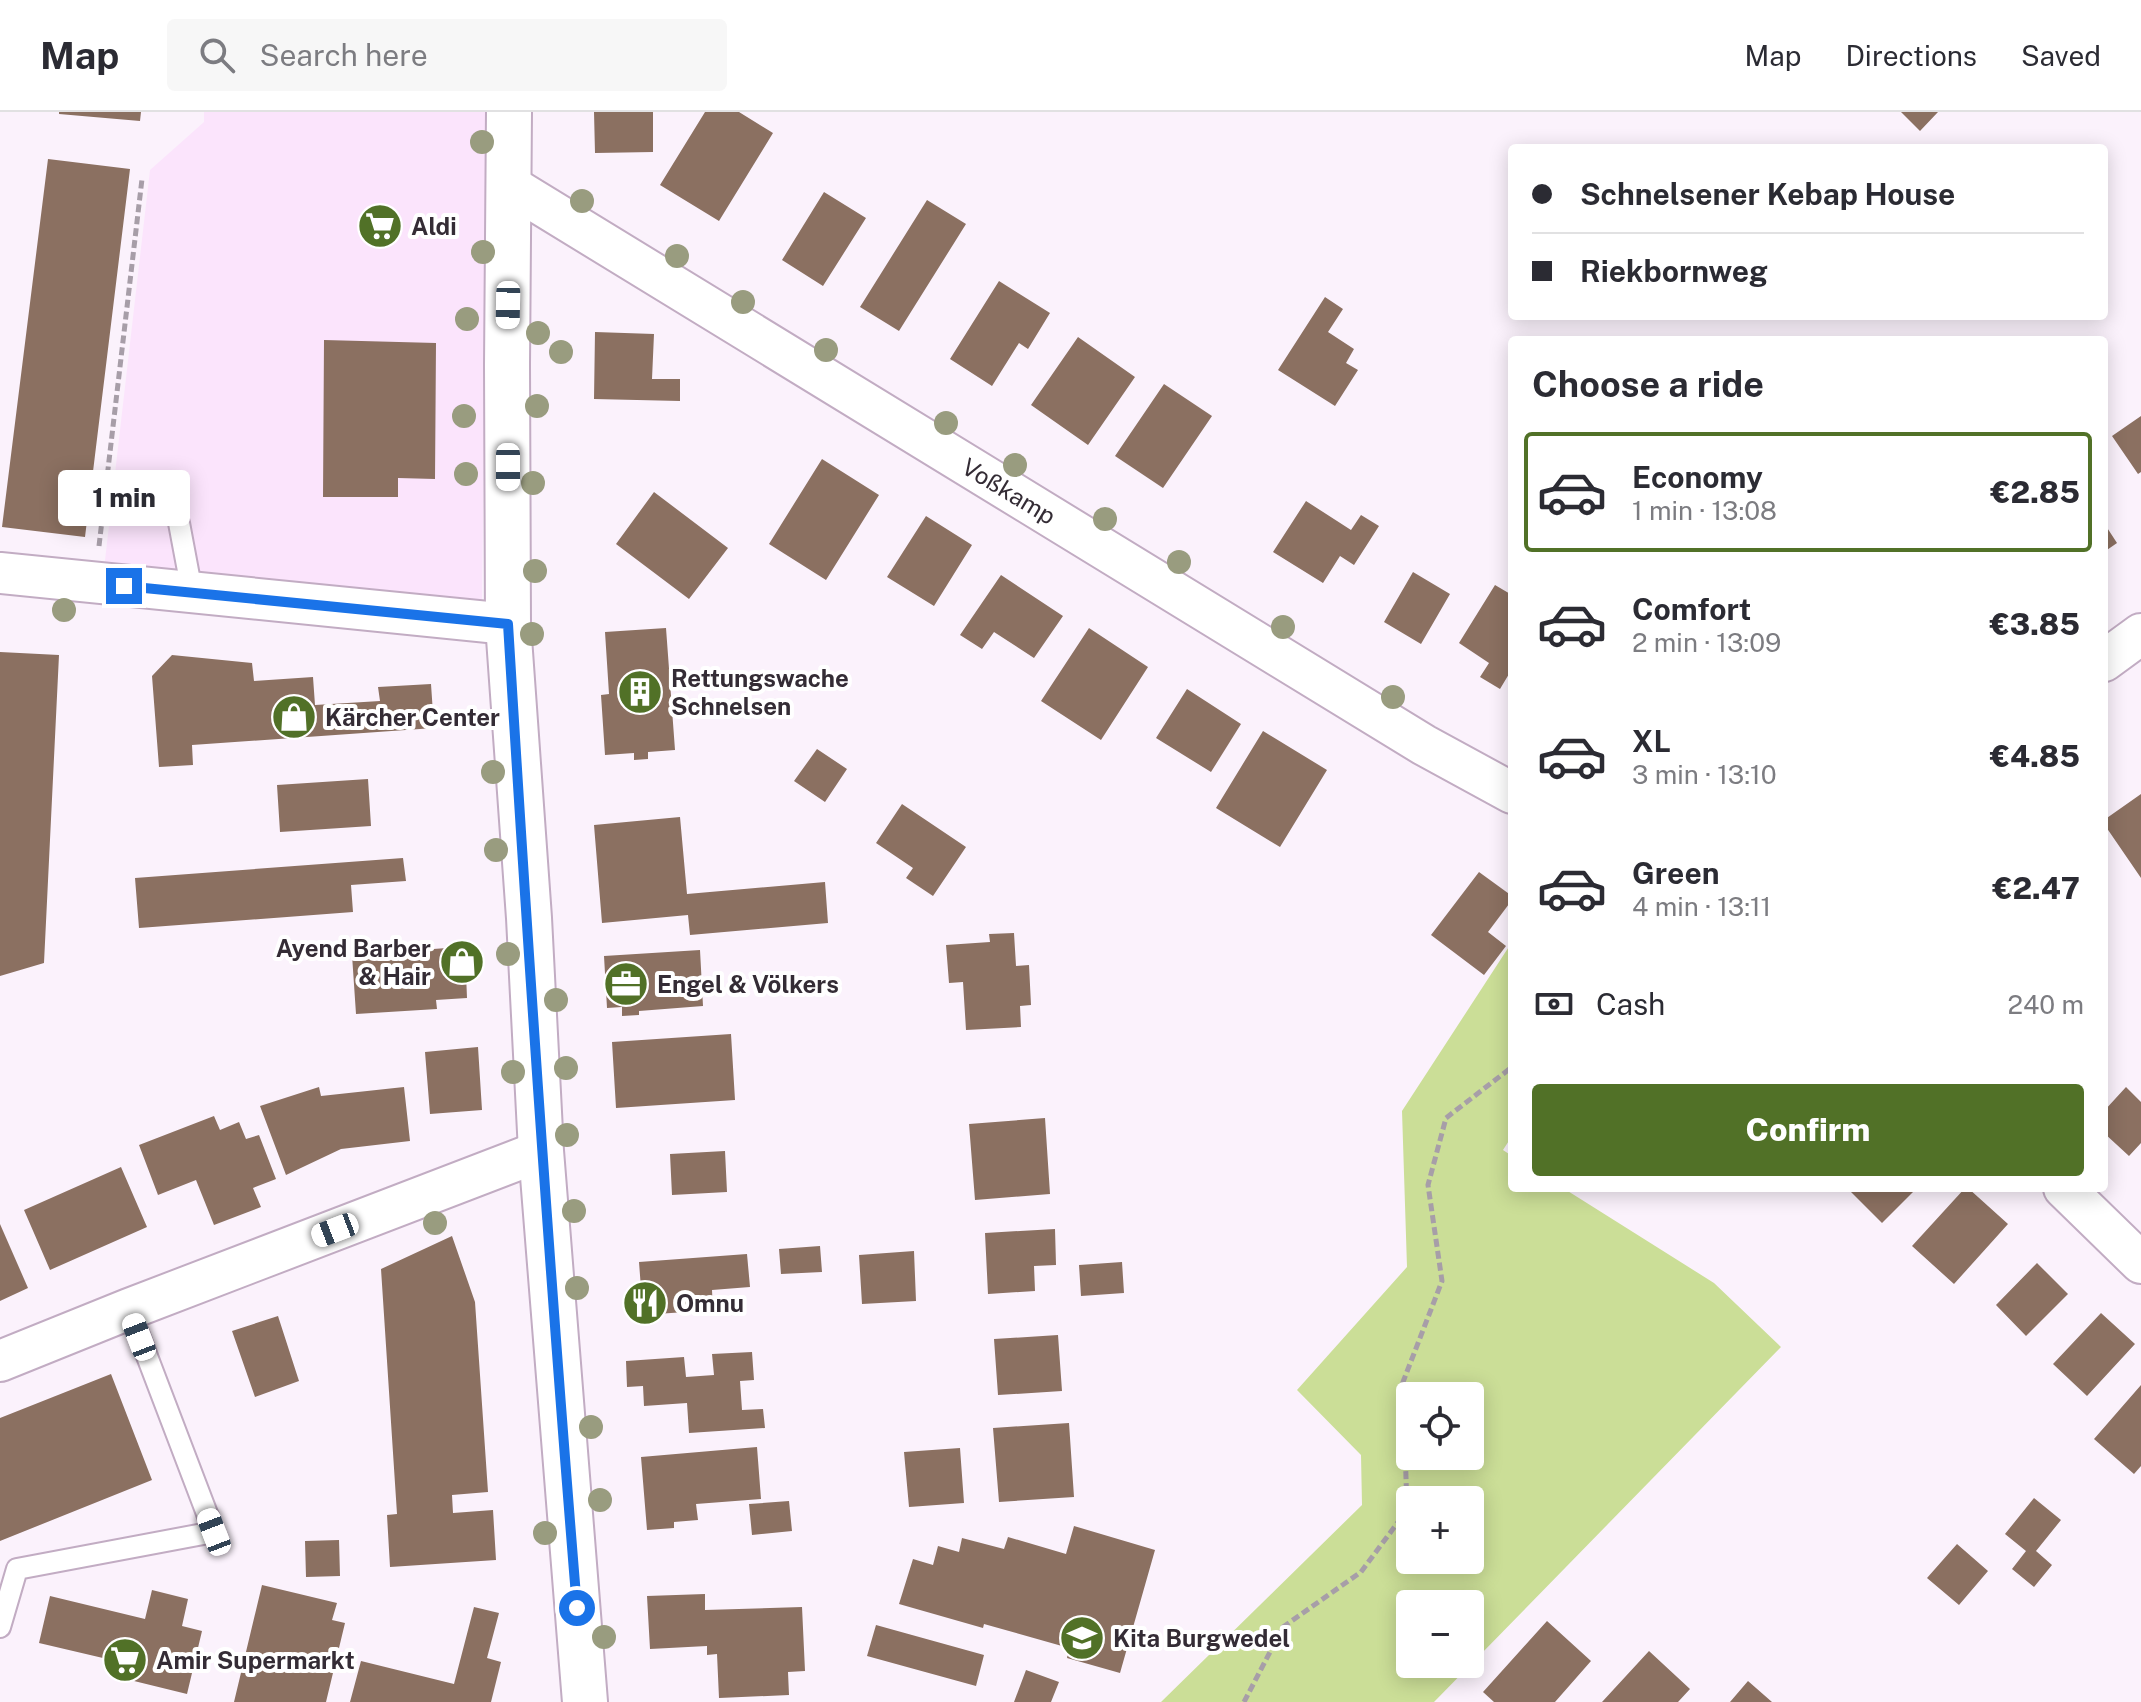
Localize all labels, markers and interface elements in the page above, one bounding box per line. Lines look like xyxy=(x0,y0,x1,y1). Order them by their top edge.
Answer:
search box xyxy=(167,19,727,91)
text: Map xyxy=(40,33,119,78)
icon: search xyxy=(195,33,239,77)
text: Search here xyxy=(259,37,428,73)
text: Map xyxy=(1745,39,1801,72)
text: Directions xyxy=(1845,39,1977,72)
text: Saved xyxy=(2021,39,2101,72)
text: Schnelsener Kebap House xyxy=(1580,176,1955,212)
supermarket icon: Aldi xyxy=(356,202,404,250)
place label: Aldi xyxy=(411,212,457,240)
text: Riekbornweg xyxy=(1580,253,1768,289)
car xyxy=(496,281,520,329)
text: Choose a ride xyxy=(1532,363,1764,405)
car xyxy=(496,443,520,491)
street label: Voßkamp xyxy=(957,452,1061,530)
icon: car xyxy=(1536,456,1608,528)
text: Economy xyxy=(1632,459,1763,495)
callout: 1 min xyxy=(58,470,190,526)
text: €2.85 xyxy=(1990,474,2080,510)
text: 1 min xyxy=(92,482,156,513)
text: 1 min · 13:08 xyxy=(1632,495,1777,526)
route end xyxy=(106,568,142,604)
icon: car xyxy=(1536,588,1608,660)
text: Comfort xyxy=(1632,591,1751,627)
text: €3.85 xyxy=(1989,606,2080,642)
text: 2 min · 13:09 xyxy=(1632,627,1781,658)
place label: Rettungswache Schnelsen xyxy=(671,664,849,720)
building icon: Rettungswache Schnelsen xyxy=(616,668,664,716)
shop icon: Kärcher Center xyxy=(270,693,318,741)
place label: Kärcher Center xyxy=(325,703,500,731)
icon: car xyxy=(1536,720,1608,792)
text: XL xyxy=(1632,723,1671,759)
text: €4.85 xyxy=(1990,738,2080,774)
text: 3 min · 13:10 xyxy=(1632,759,1777,790)
icon: car xyxy=(1536,852,1608,924)
text: Green xyxy=(1632,855,1719,891)
text: €2.47 xyxy=(1992,870,2080,906)
text: 4 min · 13:11 xyxy=(1632,891,1771,922)
place label: Ayend Barber & Hair xyxy=(276,934,431,990)
shop icon: Ayend Barber & Hair xyxy=(438,938,486,986)
office icon: Engel & Völkers xyxy=(602,960,650,1008)
place label: Engel & Völkers xyxy=(657,970,839,998)
icon: cash xyxy=(1532,982,1576,1026)
text: Cash xyxy=(1596,986,1665,1022)
text: 240 m xyxy=(2007,989,2084,1020)
button: Confirm xyxy=(1532,1084,2084,1176)
car xyxy=(308,1210,362,1250)
restaurant icon: Omnu xyxy=(621,1279,669,1327)
place label: Omnu xyxy=(676,1289,744,1317)
car xyxy=(119,1310,159,1364)
map controls xyxy=(1396,1382,1484,1678)
button: locate xyxy=(1396,1382,1484,1470)
button: + xyxy=(1396,1486,1484,1574)
car xyxy=(194,1505,234,1559)
route start xyxy=(559,1590,595,1626)
button: − xyxy=(1396,1590,1484,1678)
school or university icon: Kita Burgwedel xyxy=(1058,1614,1106,1662)
place label: Kita Burgwedel xyxy=(1113,1624,1290,1652)
supermarket icon: Amir Supermarkt xyxy=(101,1636,149,1684)
place label: Amir Supermarkt xyxy=(156,1646,355,1674)

